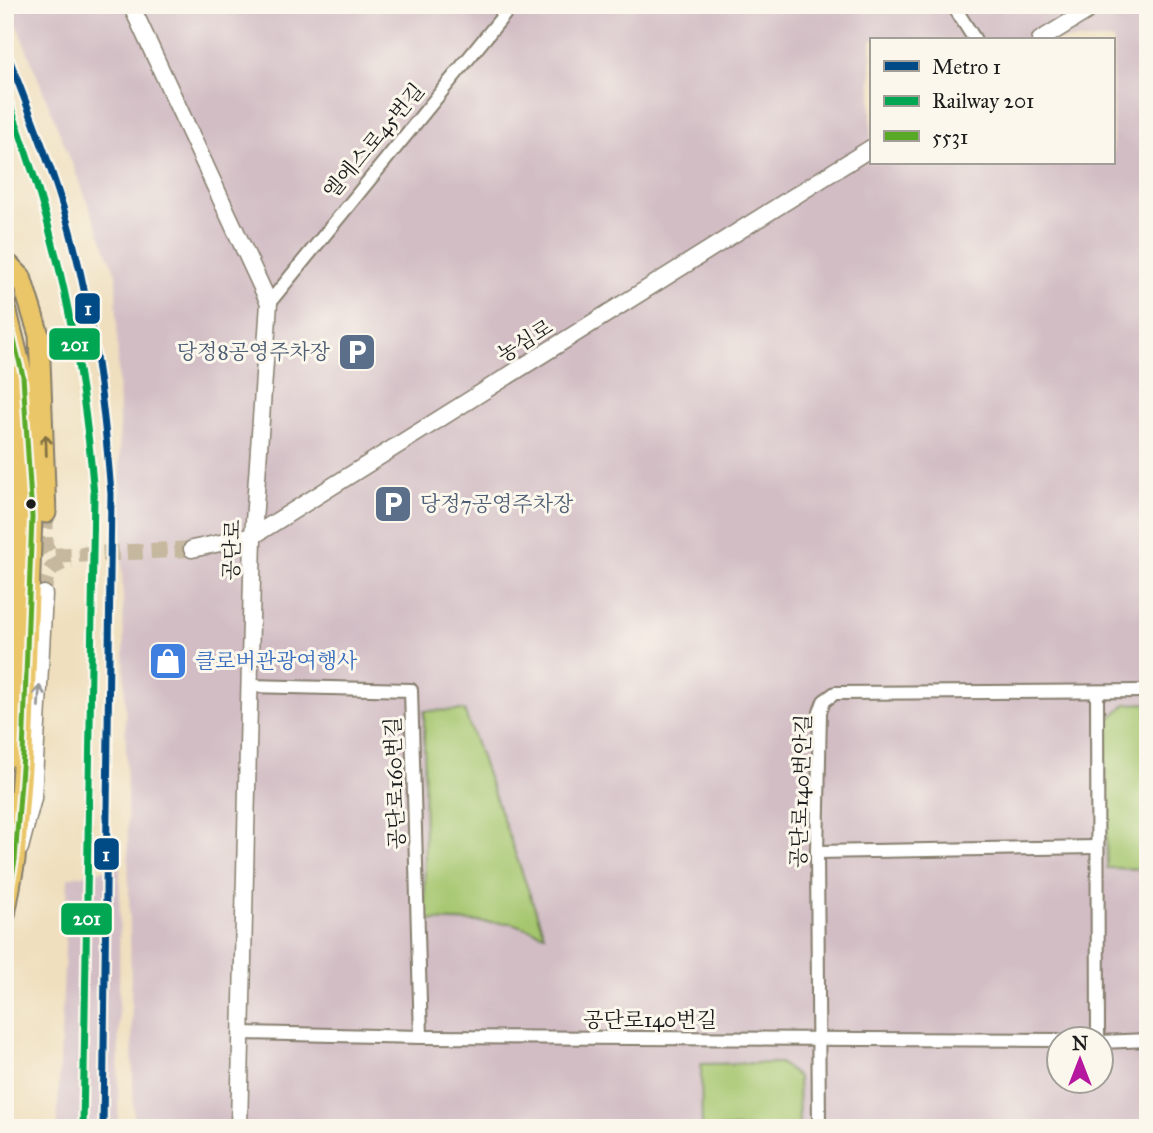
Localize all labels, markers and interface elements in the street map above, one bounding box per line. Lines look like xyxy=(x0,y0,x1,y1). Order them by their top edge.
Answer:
legend xyxy=(870,38,1114,164)
text: Metro 1 xyxy=(932,54,1001,80)
street label: 엘에스로45번길 xyxy=(318,78,430,204)
text: Railway 201 xyxy=(932,88,1034,114)
text: 5531 xyxy=(932,124,968,150)
line badge: 1 xyxy=(74,292,101,325)
text: 1 xyxy=(84,297,92,320)
street label: 농심로 xyxy=(492,314,558,368)
line badge: 201 xyxy=(48,327,101,361)
parking icon: 당정8공영주차장 xyxy=(336,331,378,373)
text: 201 xyxy=(61,333,89,356)
place label: 당정8공영주차장 xyxy=(177,339,331,365)
one-way arrow xyxy=(39,434,52,457)
parking icon: 당정7공영주차장 xyxy=(372,483,414,525)
place label: 당정7공영주차장 xyxy=(420,491,574,517)
unlabelled marker xyxy=(24,497,38,511)
street label: 공단로 xyxy=(218,519,246,581)
shop icon: 클로버관광여행사 xyxy=(147,640,189,682)
place label: 클로버관광여행사 xyxy=(195,648,358,674)
one-way arrow xyxy=(32,685,45,708)
street label: 공단로140번안길 xyxy=(785,714,817,868)
street label: 공단로160번길 xyxy=(380,716,410,850)
line badge: 1 xyxy=(93,837,120,871)
text: 1 xyxy=(102,843,110,866)
line badge: 201 xyxy=(60,902,113,936)
text: 201 xyxy=(73,907,101,930)
street label: 공단로140번길 xyxy=(583,1007,717,1033)
north arrow xyxy=(1044,1024,1114,1094)
text: N xyxy=(1072,1032,1088,1055)

